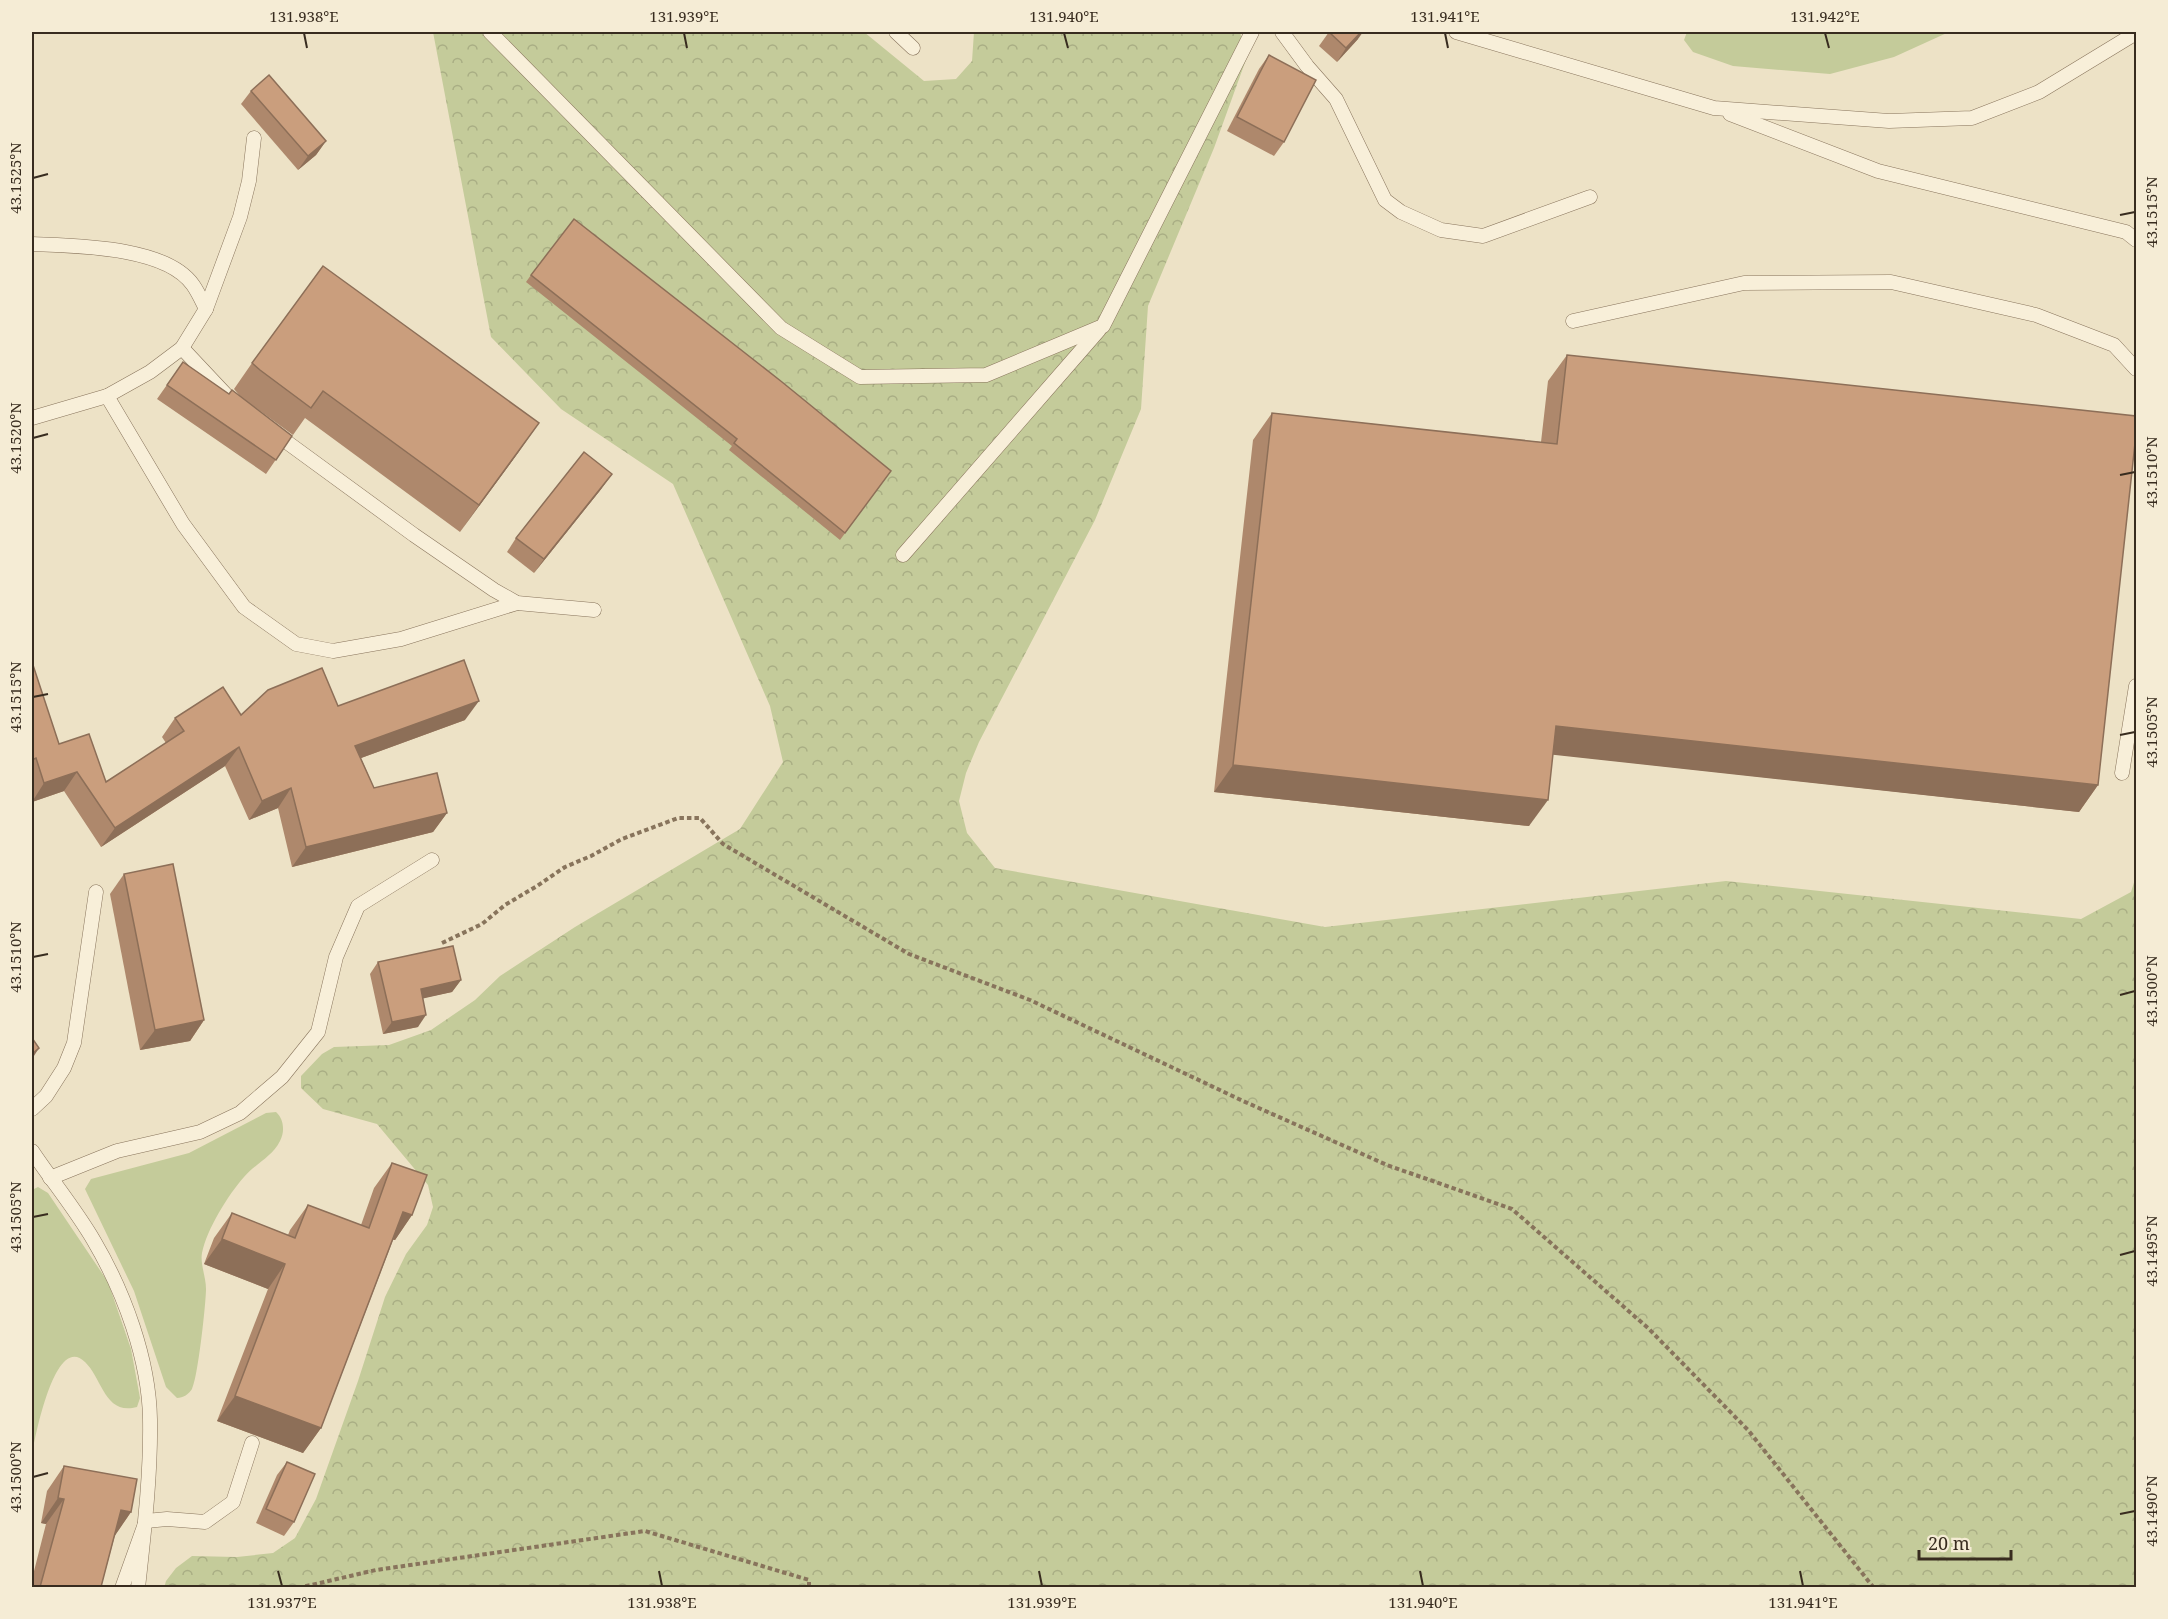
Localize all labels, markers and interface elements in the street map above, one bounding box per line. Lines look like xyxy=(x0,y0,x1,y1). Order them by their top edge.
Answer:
text: 131.938°E xyxy=(269,6,339,26)
text: 131.939°E xyxy=(649,6,719,26)
text: 131.940°E xyxy=(1029,6,1099,26)
text: 131.941°E xyxy=(1410,6,1480,26)
text: 131.942°E xyxy=(1790,6,1860,26)
text: 43.1525°N xyxy=(5,142,25,214)
text: 43.1515°N xyxy=(2141,176,2161,248)
text: 43.1520°N xyxy=(5,402,25,474)
text: 43.1510°N xyxy=(2141,436,2161,508)
text: 43.1515°N xyxy=(5,661,25,733)
text: 43.1505°N xyxy=(2141,696,2161,768)
text: 43.1510°N xyxy=(5,921,25,993)
text: 43.1500°N xyxy=(2141,955,2161,1027)
text: 43.1505°N xyxy=(5,1181,25,1253)
text: 43.1495°N xyxy=(2141,1215,2161,1287)
text: 43.1500°N xyxy=(5,1441,25,1513)
text: 43.1490°N xyxy=(2141,1475,2161,1547)
scale bar xyxy=(1919,1523,2010,1561)
text: 20 m xyxy=(1928,1531,1970,1555)
text: 131.937°E xyxy=(247,1592,317,1612)
text: 131.938°E xyxy=(627,1592,697,1612)
text: 131.939°E xyxy=(1007,1592,1077,1612)
text: 131.940°E xyxy=(1388,1592,1458,1612)
text: 131.941°E xyxy=(1768,1592,1838,1612)

